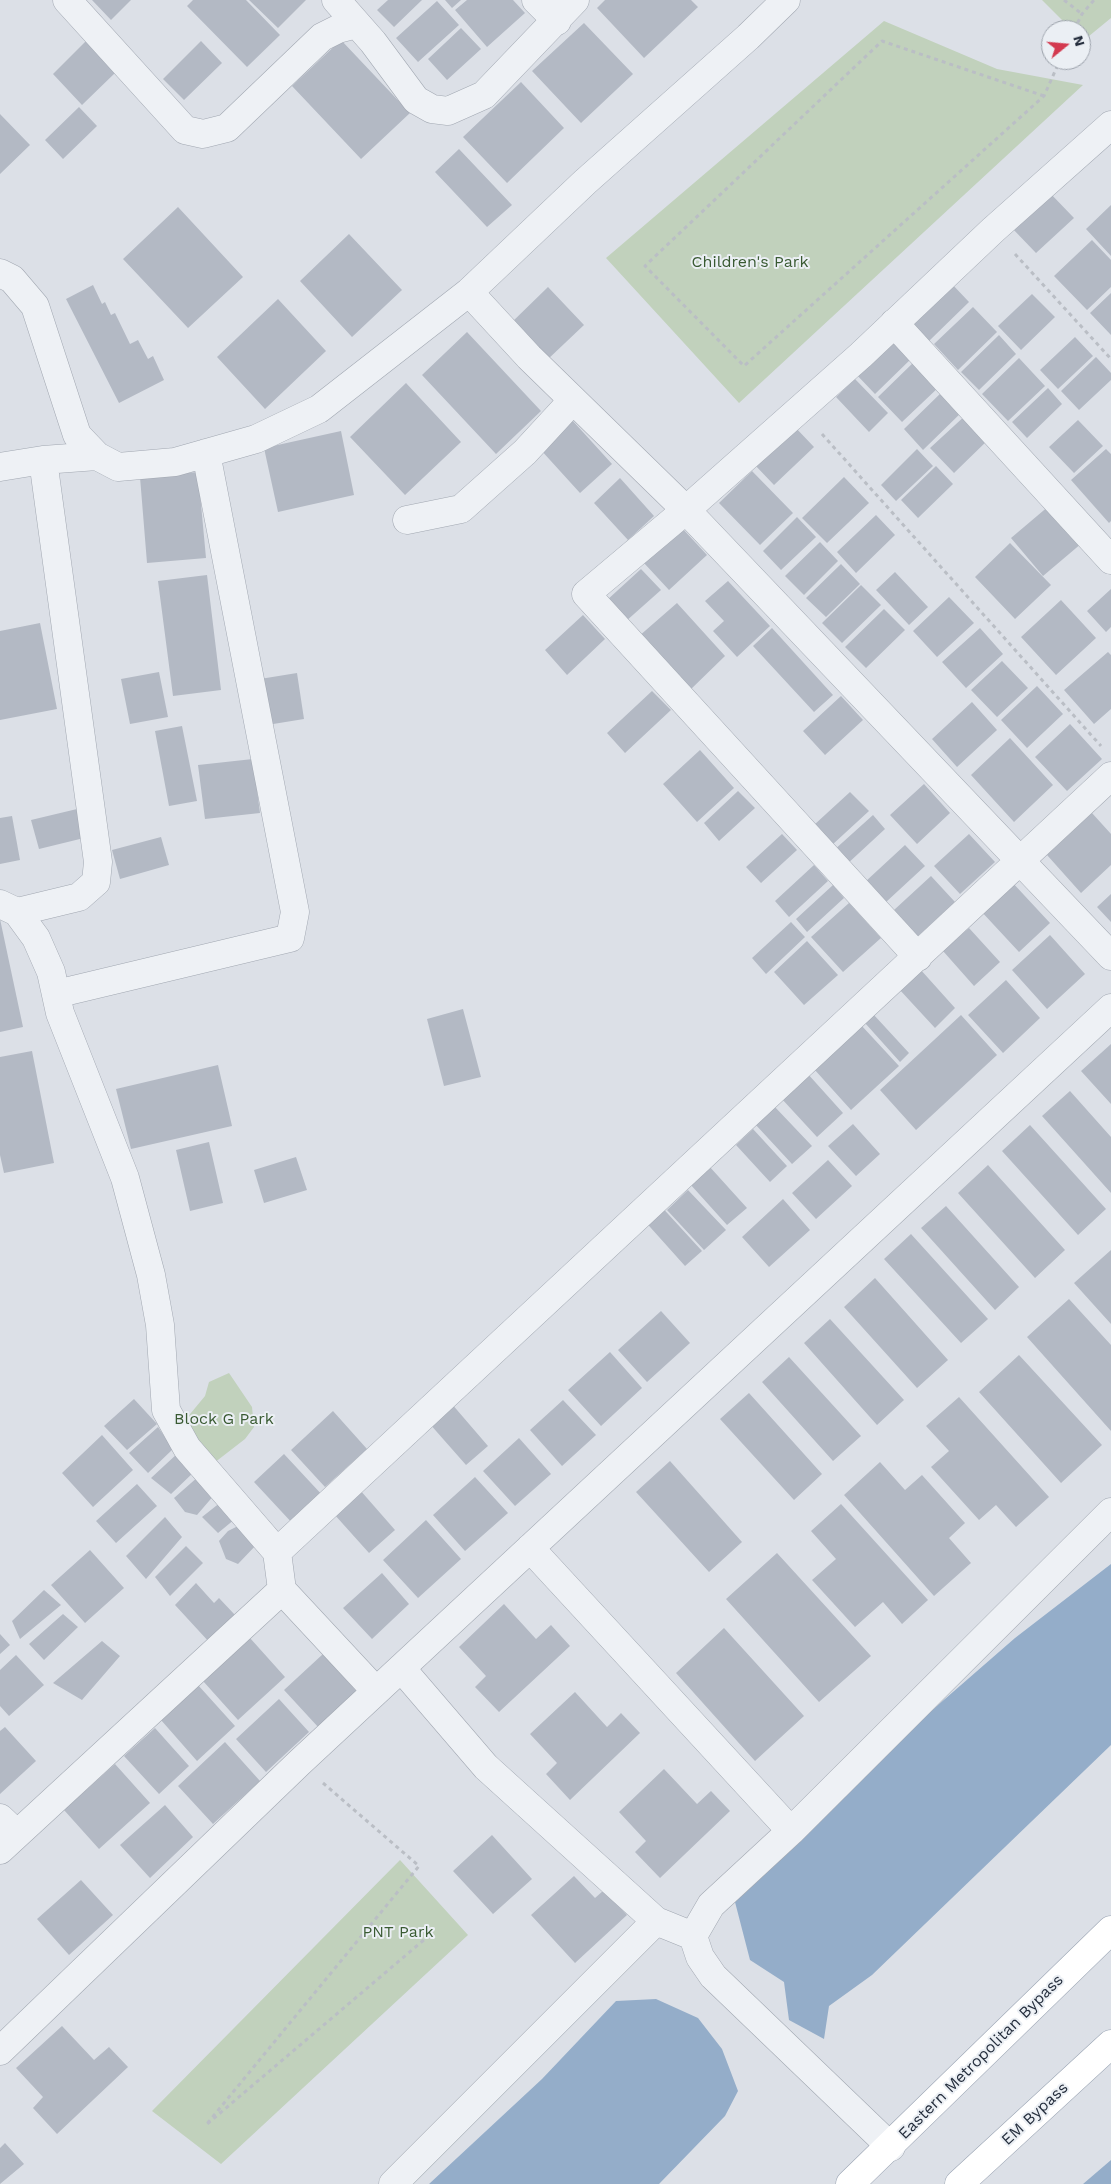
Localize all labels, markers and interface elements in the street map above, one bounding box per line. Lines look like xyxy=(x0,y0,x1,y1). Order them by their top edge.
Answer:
north arrow xyxy=(1041,20,1091,70)
text: N xyxy=(1070,34,1089,48)
park label: Children's Park xyxy=(692,252,808,272)
park label: Block G Park xyxy=(174,1409,274,1429)
park label: PNT Park xyxy=(362,1922,434,1942)
street label: Eastern Metropolitan Bypass xyxy=(895,1971,1067,2143)
street label: EM Bypass xyxy=(998,2078,1072,2150)

